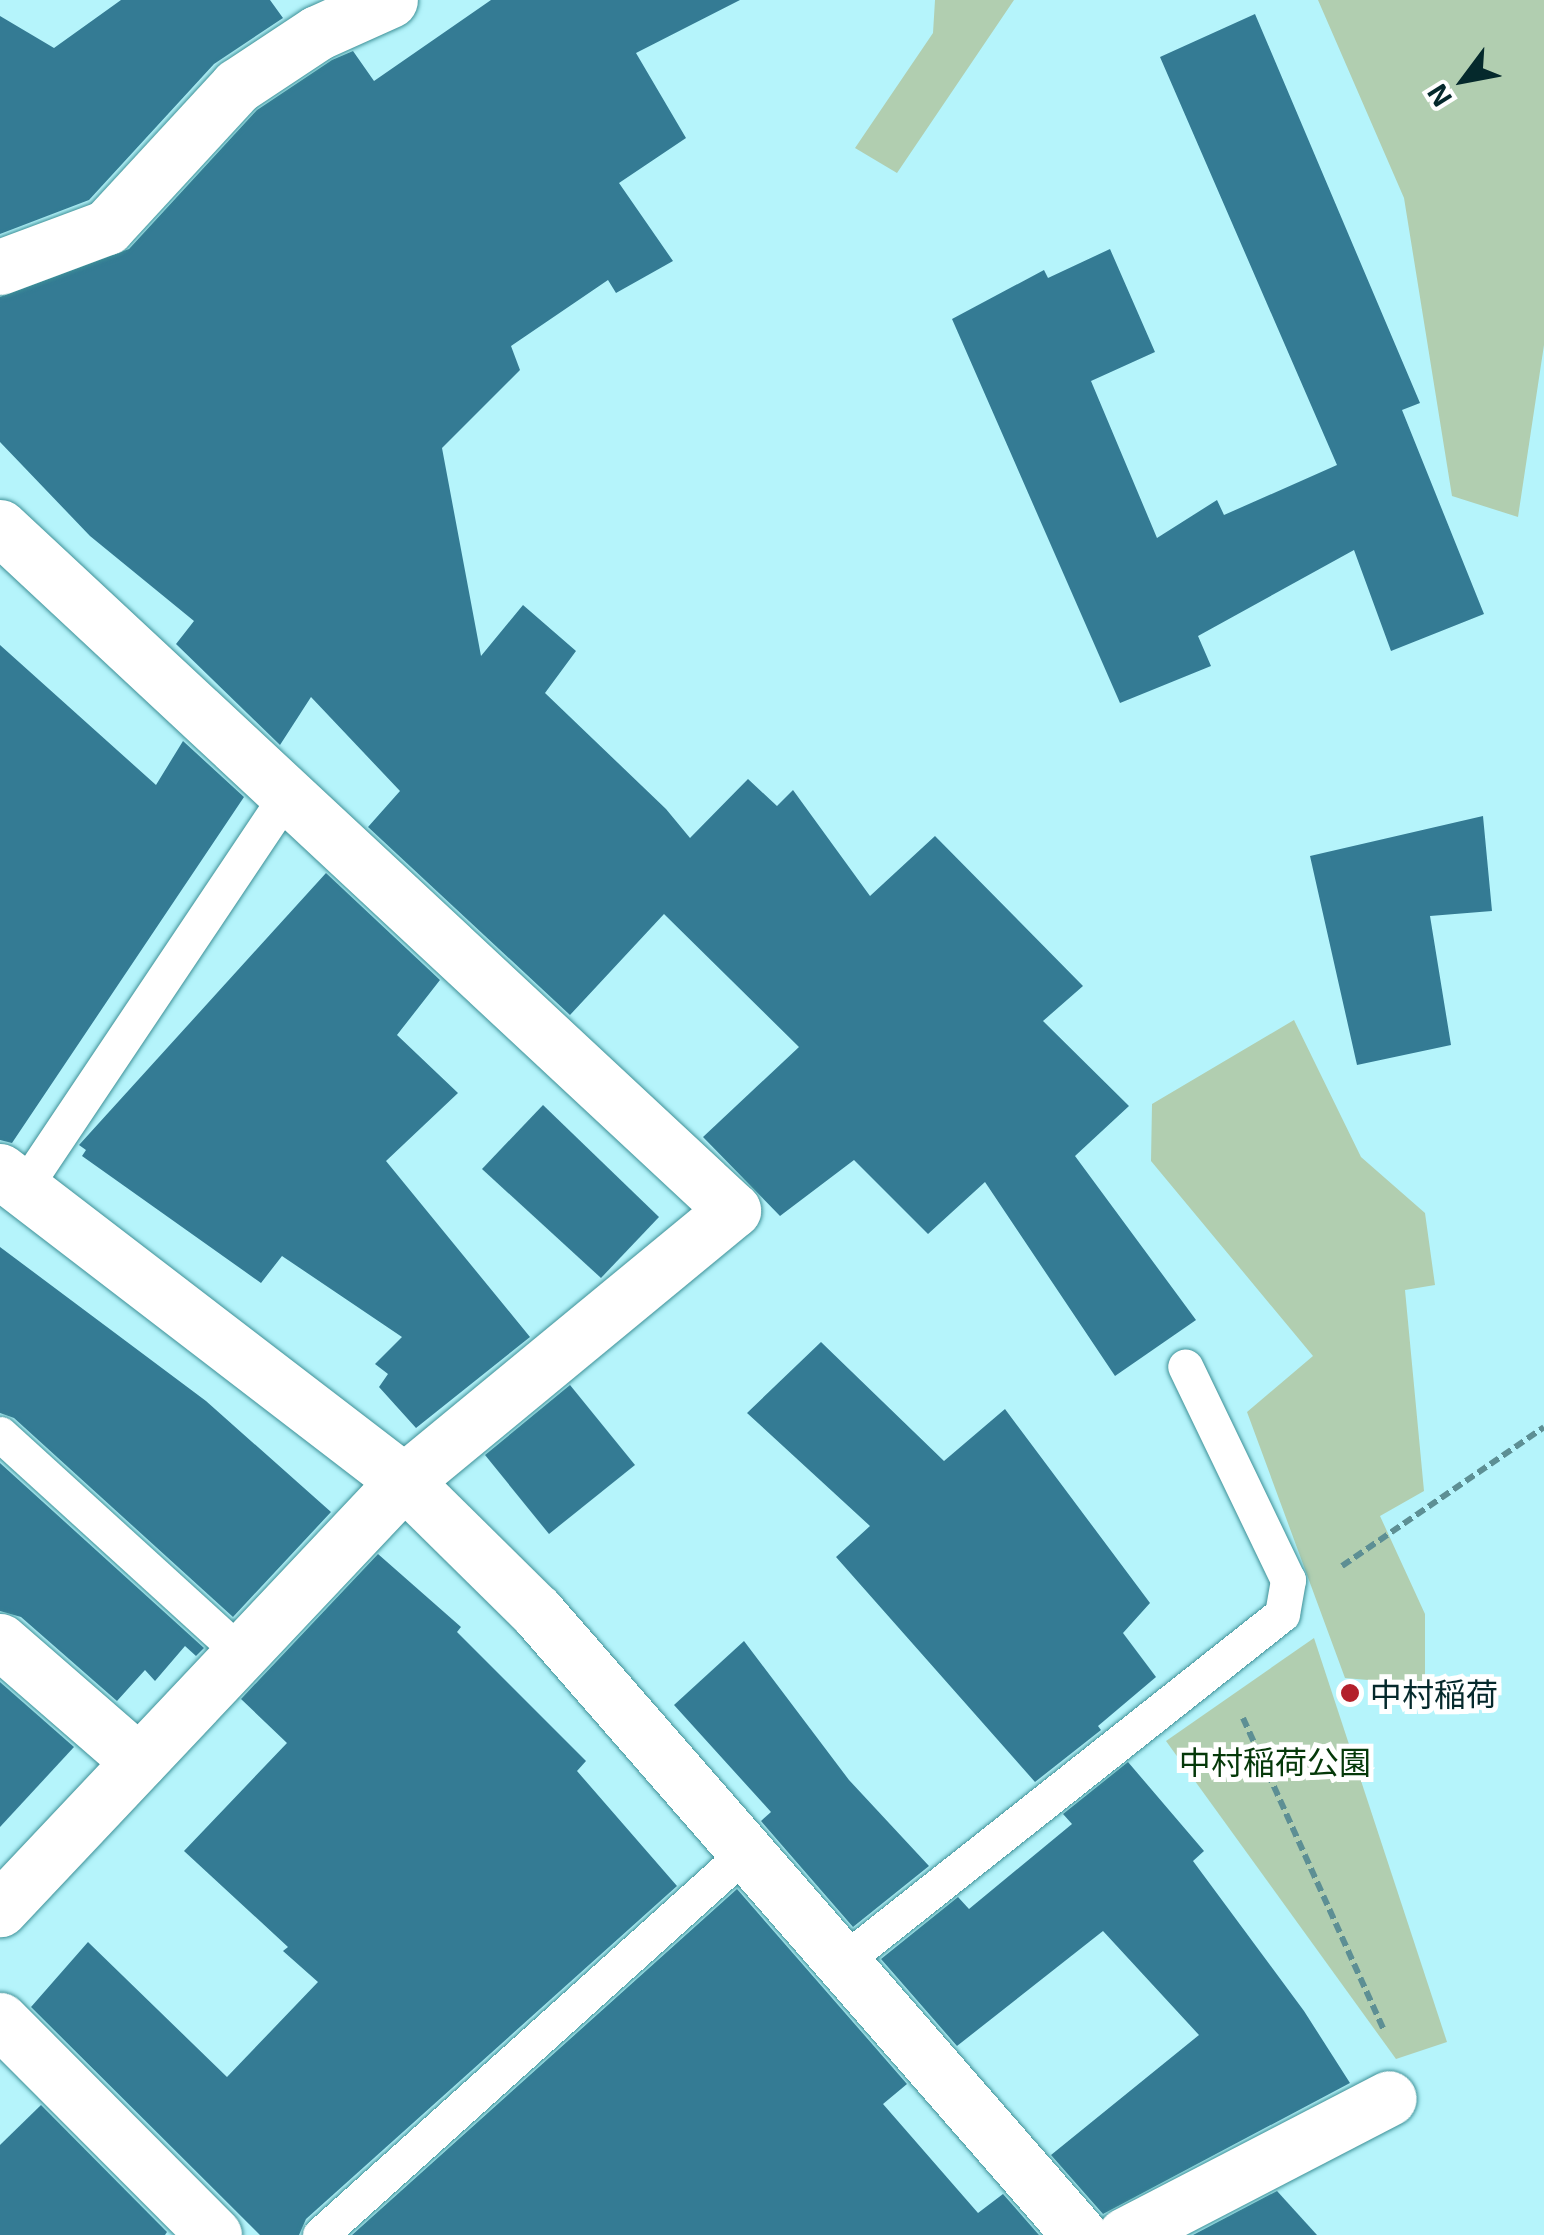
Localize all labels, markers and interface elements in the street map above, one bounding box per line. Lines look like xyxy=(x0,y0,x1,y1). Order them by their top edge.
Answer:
north arrow xyxy=(1414,30,1514,130)
text: N xyxy=(1419,78,1458,113)
place label: 中村稲荷 xyxy=(1370,1674,1498,1712)
marker: 中村稲荷 xyxy=(1339,1682,1361,1704)
park label: 中村稲荷公園 xyxy=(1179,1742,1371,1780)

